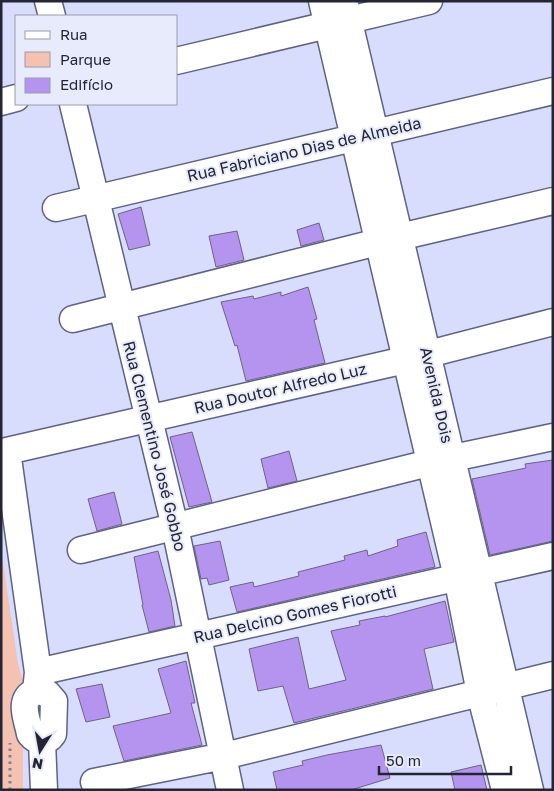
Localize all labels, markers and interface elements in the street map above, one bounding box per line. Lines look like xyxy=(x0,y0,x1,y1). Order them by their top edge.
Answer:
legend xyxy=(15,15,178,105)
text: Rua xyxy=(60,25,87,43)
text: Parque xyxy=(60,50,111,68)
text: Edifício xyxy=(60,75,113,93)
street label: Rua Fabriciano Dias de Almeida xyxy=(185,112,423,186)
street label: Rua Clementino José Gobbo xyxy=(119,339,191,553)
street label: Avenida Dois xyxy=(416,345,458,445)
street label: Rua Doutor Alfredo Luz xyxy=(192,358,368,418)
street label: Rua Delcino Gomes Fiorotti xyxy=(191,581,399,647)
north arrow xyxy=(15,726,65,776)
scale bar xyxy=(379,744,512,776)
text: 50 m xyxy=(386,751,421,769)
text: N xyxy=(31,755,44,774)

